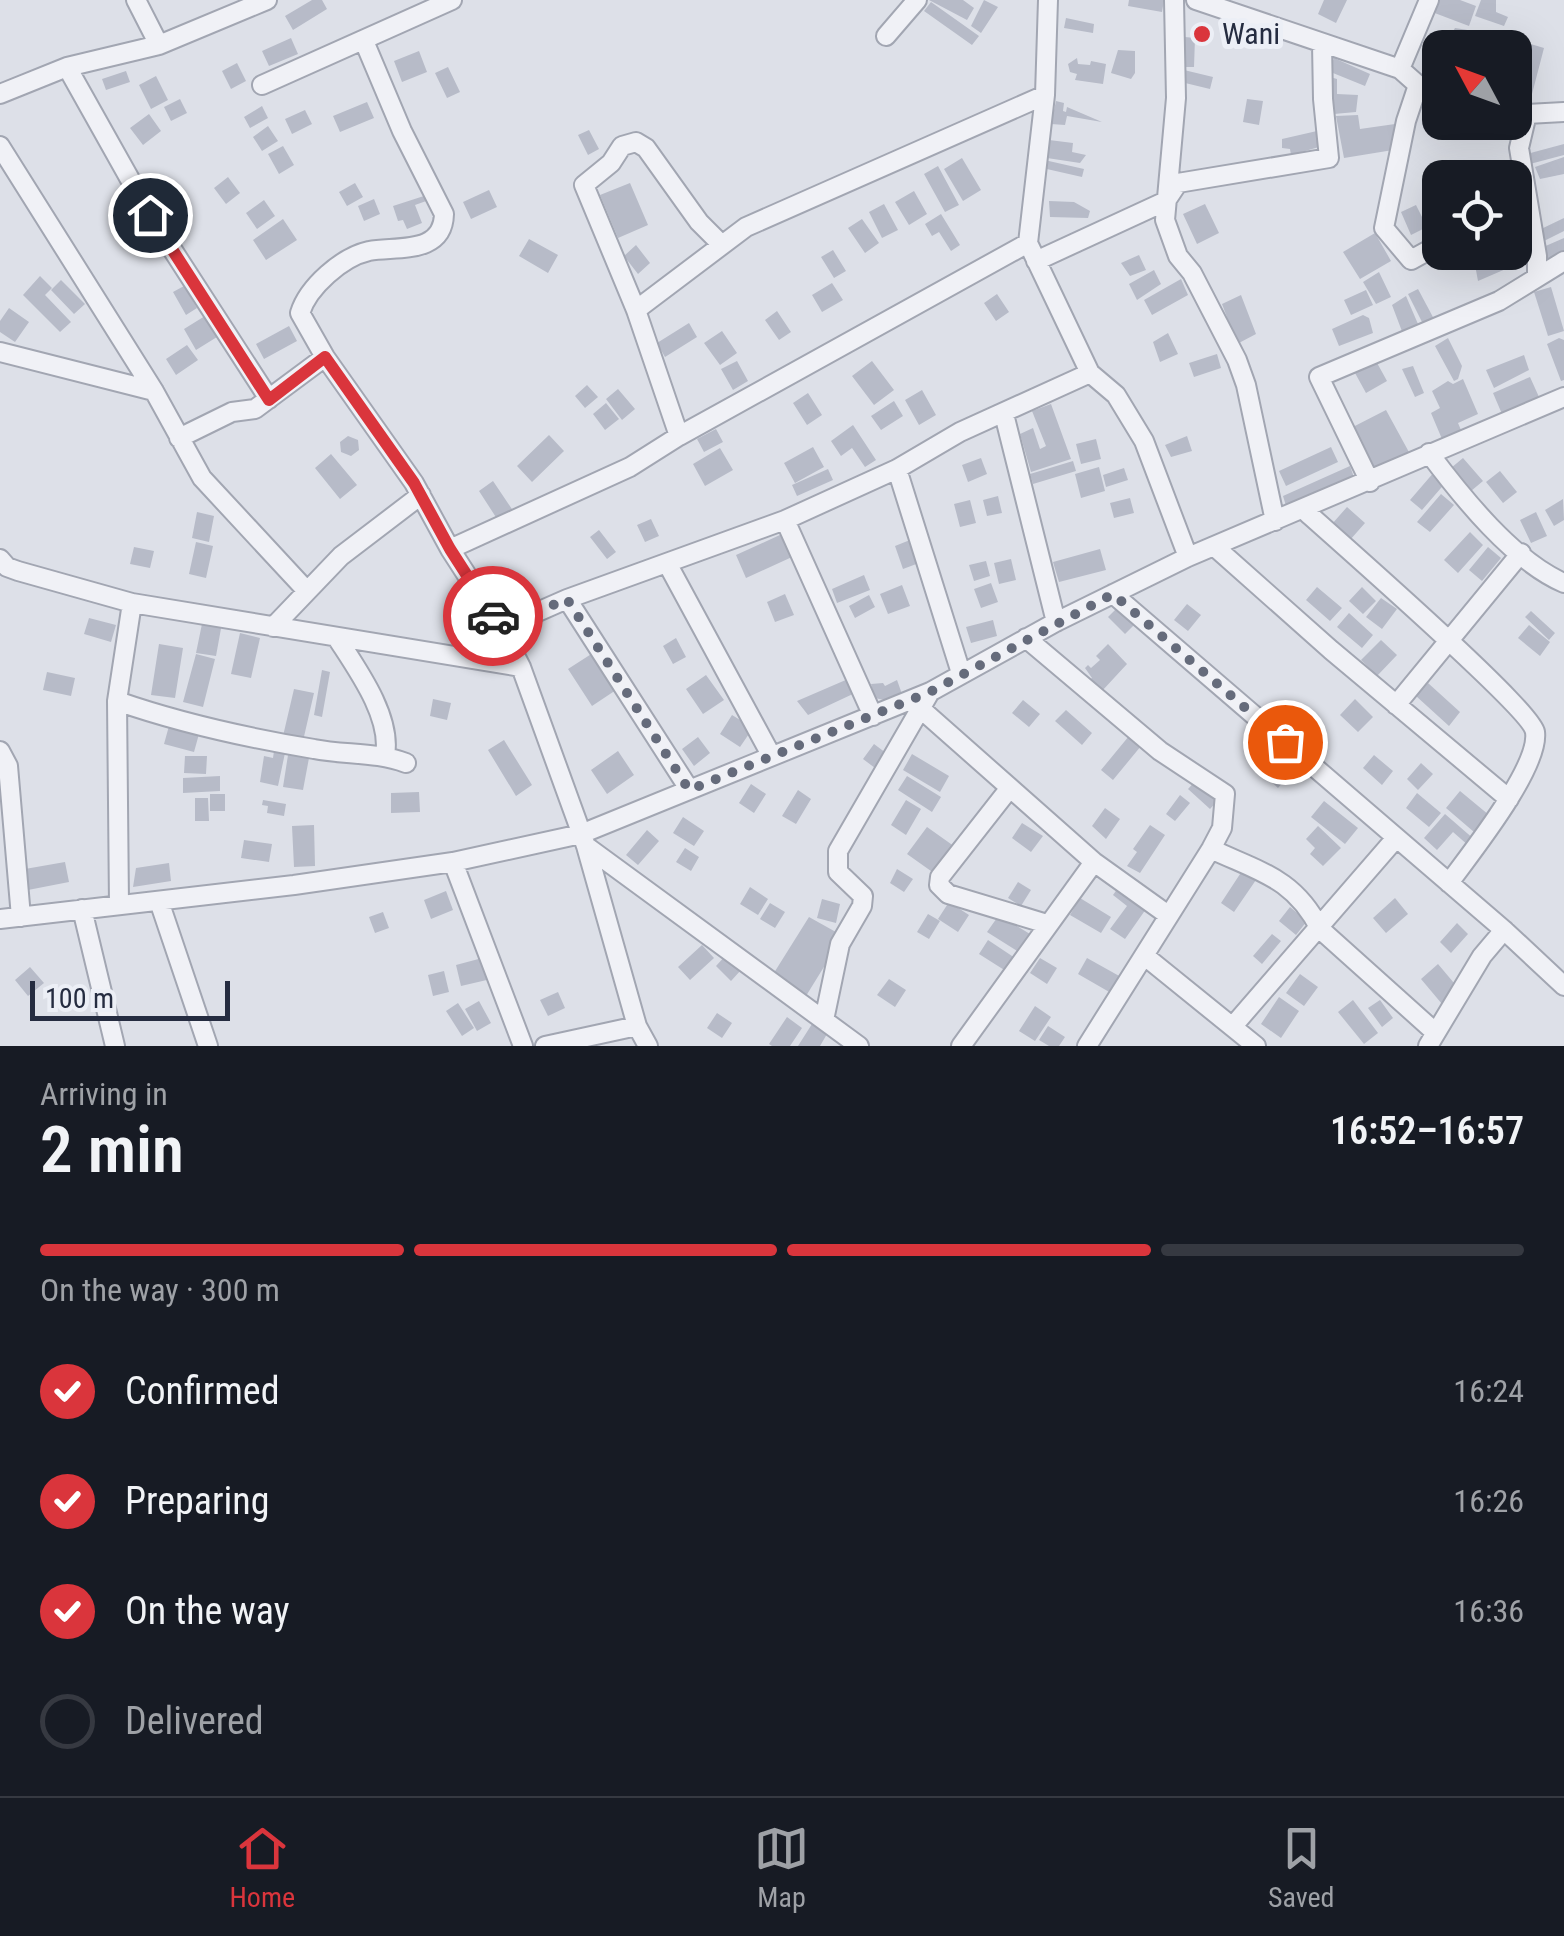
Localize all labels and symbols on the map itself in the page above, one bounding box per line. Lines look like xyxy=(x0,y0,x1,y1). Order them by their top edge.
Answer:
place label: Wani xyxy=(1222,16,1280,51)
marker: Wani xyxy=(1191,23,1213,45)
north arrow xyxy=(1422,30,1532,140)
pin xyxy=(108,173,193,258)
courier xyxy=(443,566,543,666)
pin xyxy=(1243,700,1328,785)
scale bar xyxy=(30,976,230,1020)

